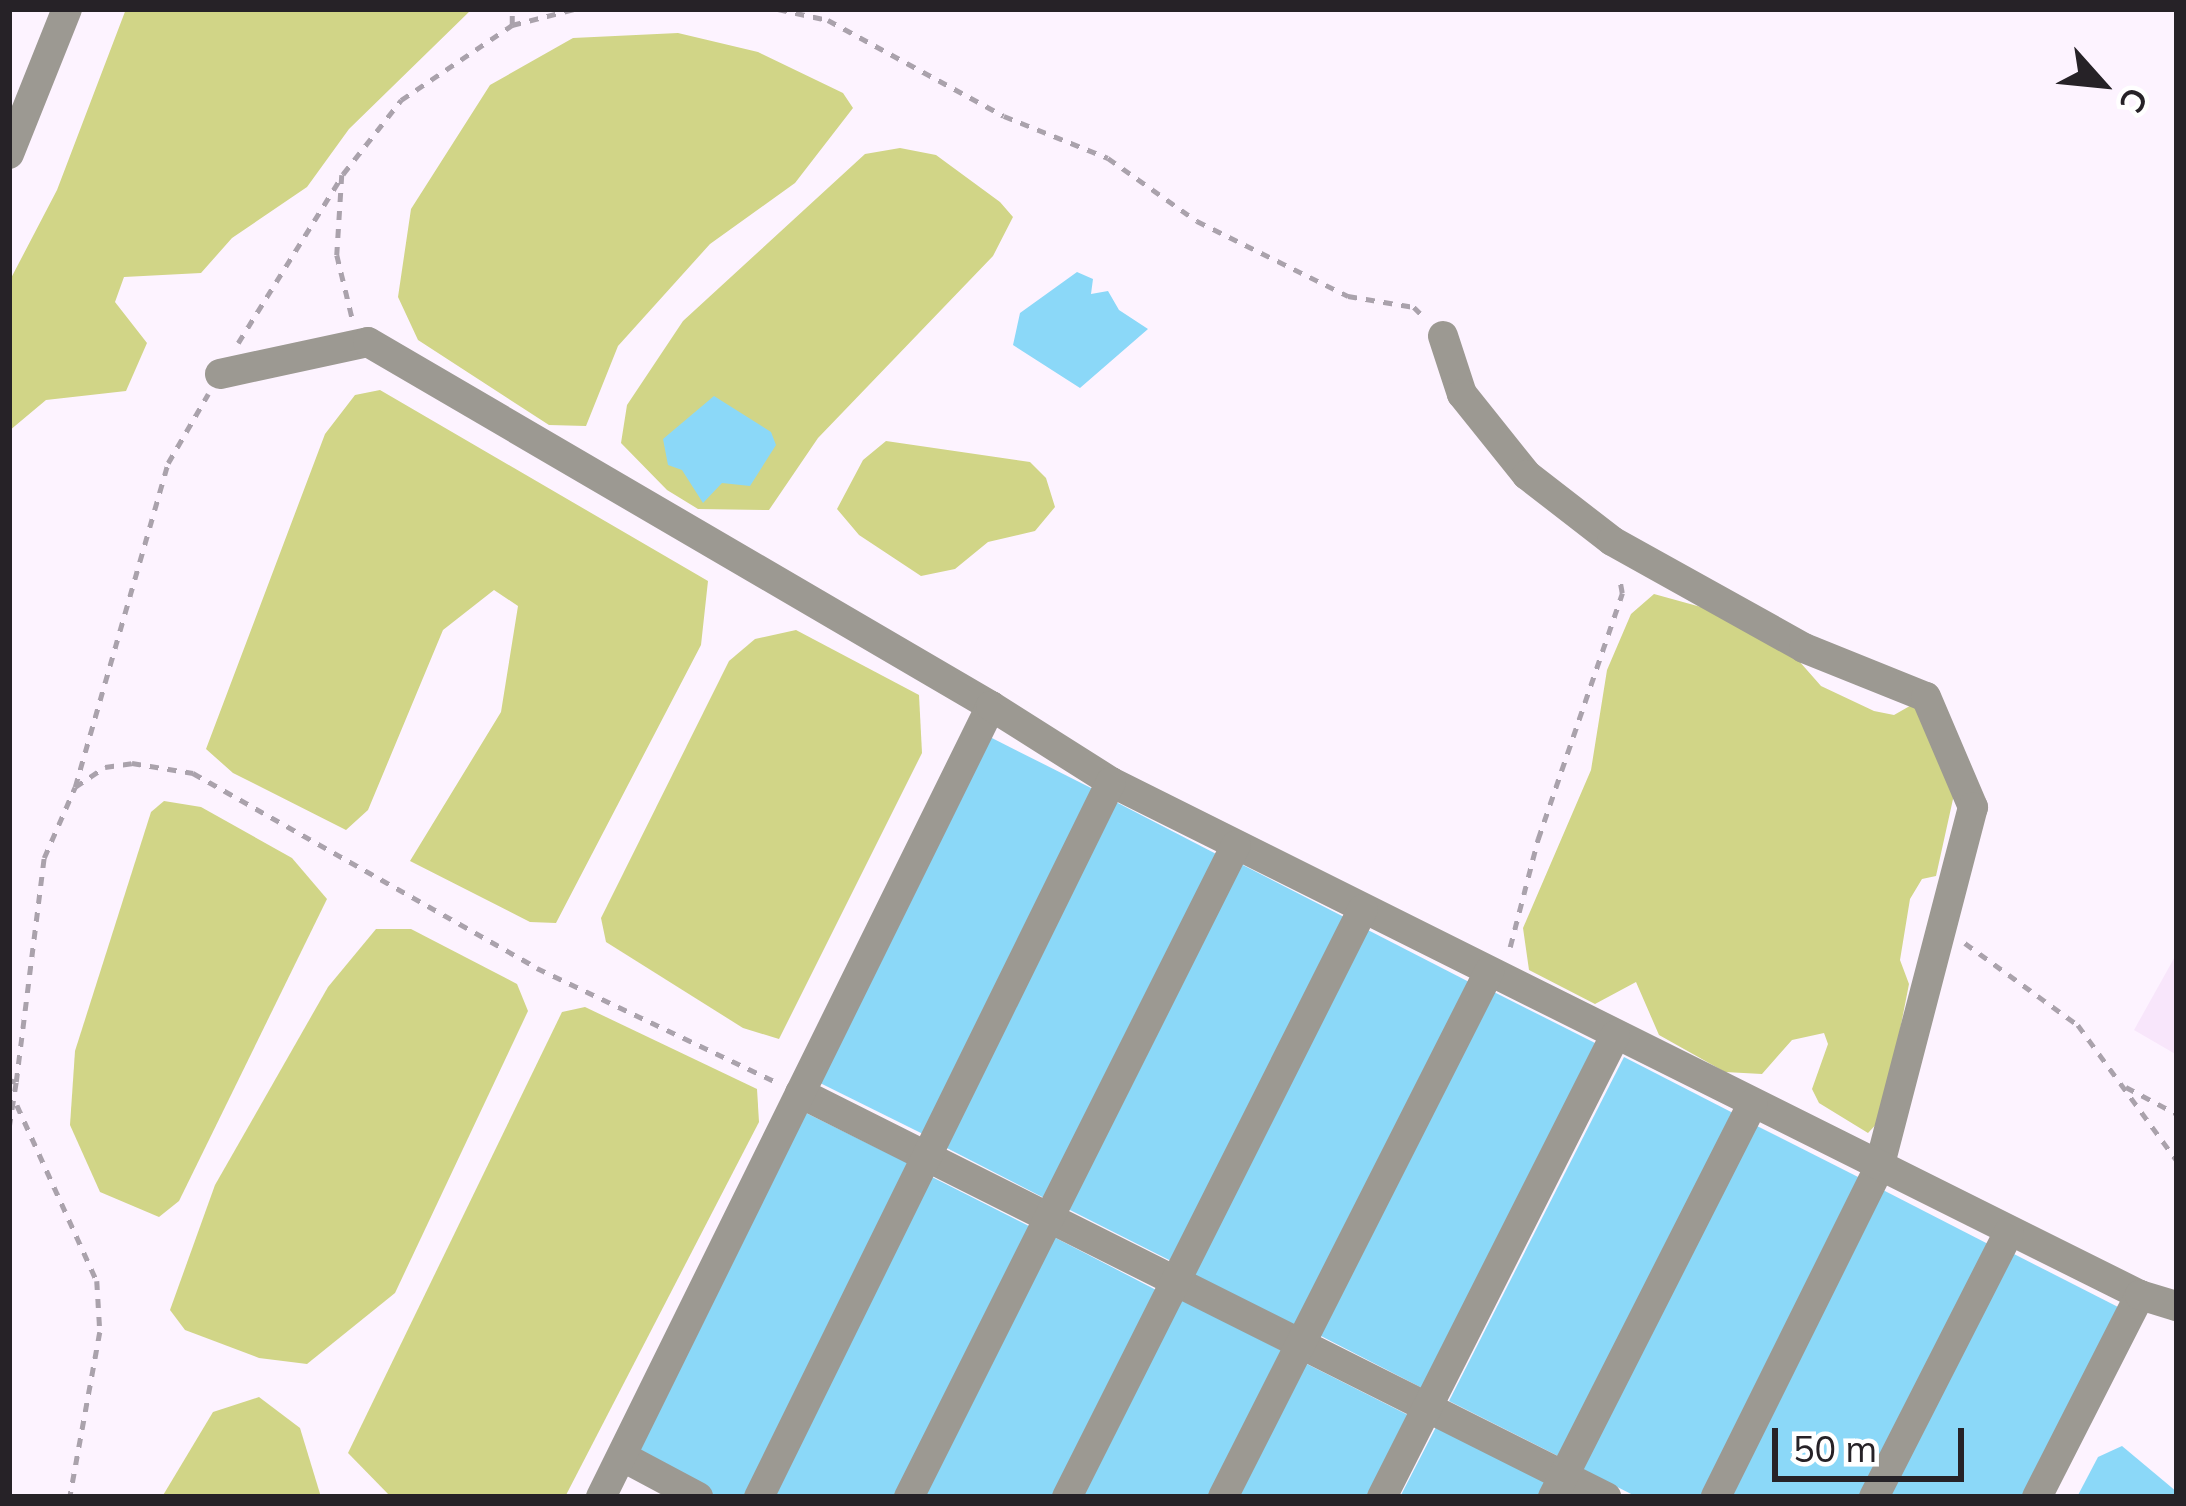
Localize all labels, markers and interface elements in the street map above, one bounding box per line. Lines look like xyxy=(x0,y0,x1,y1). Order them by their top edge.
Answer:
north arrow xyxy=(2042,24,2162,144)
text: С xyxy=(2111,81,2158,120)
scale bar xyxy=(1778,1404,1970,1478)
text: 50 m xyxy=(1793,1426,1877,1471)

